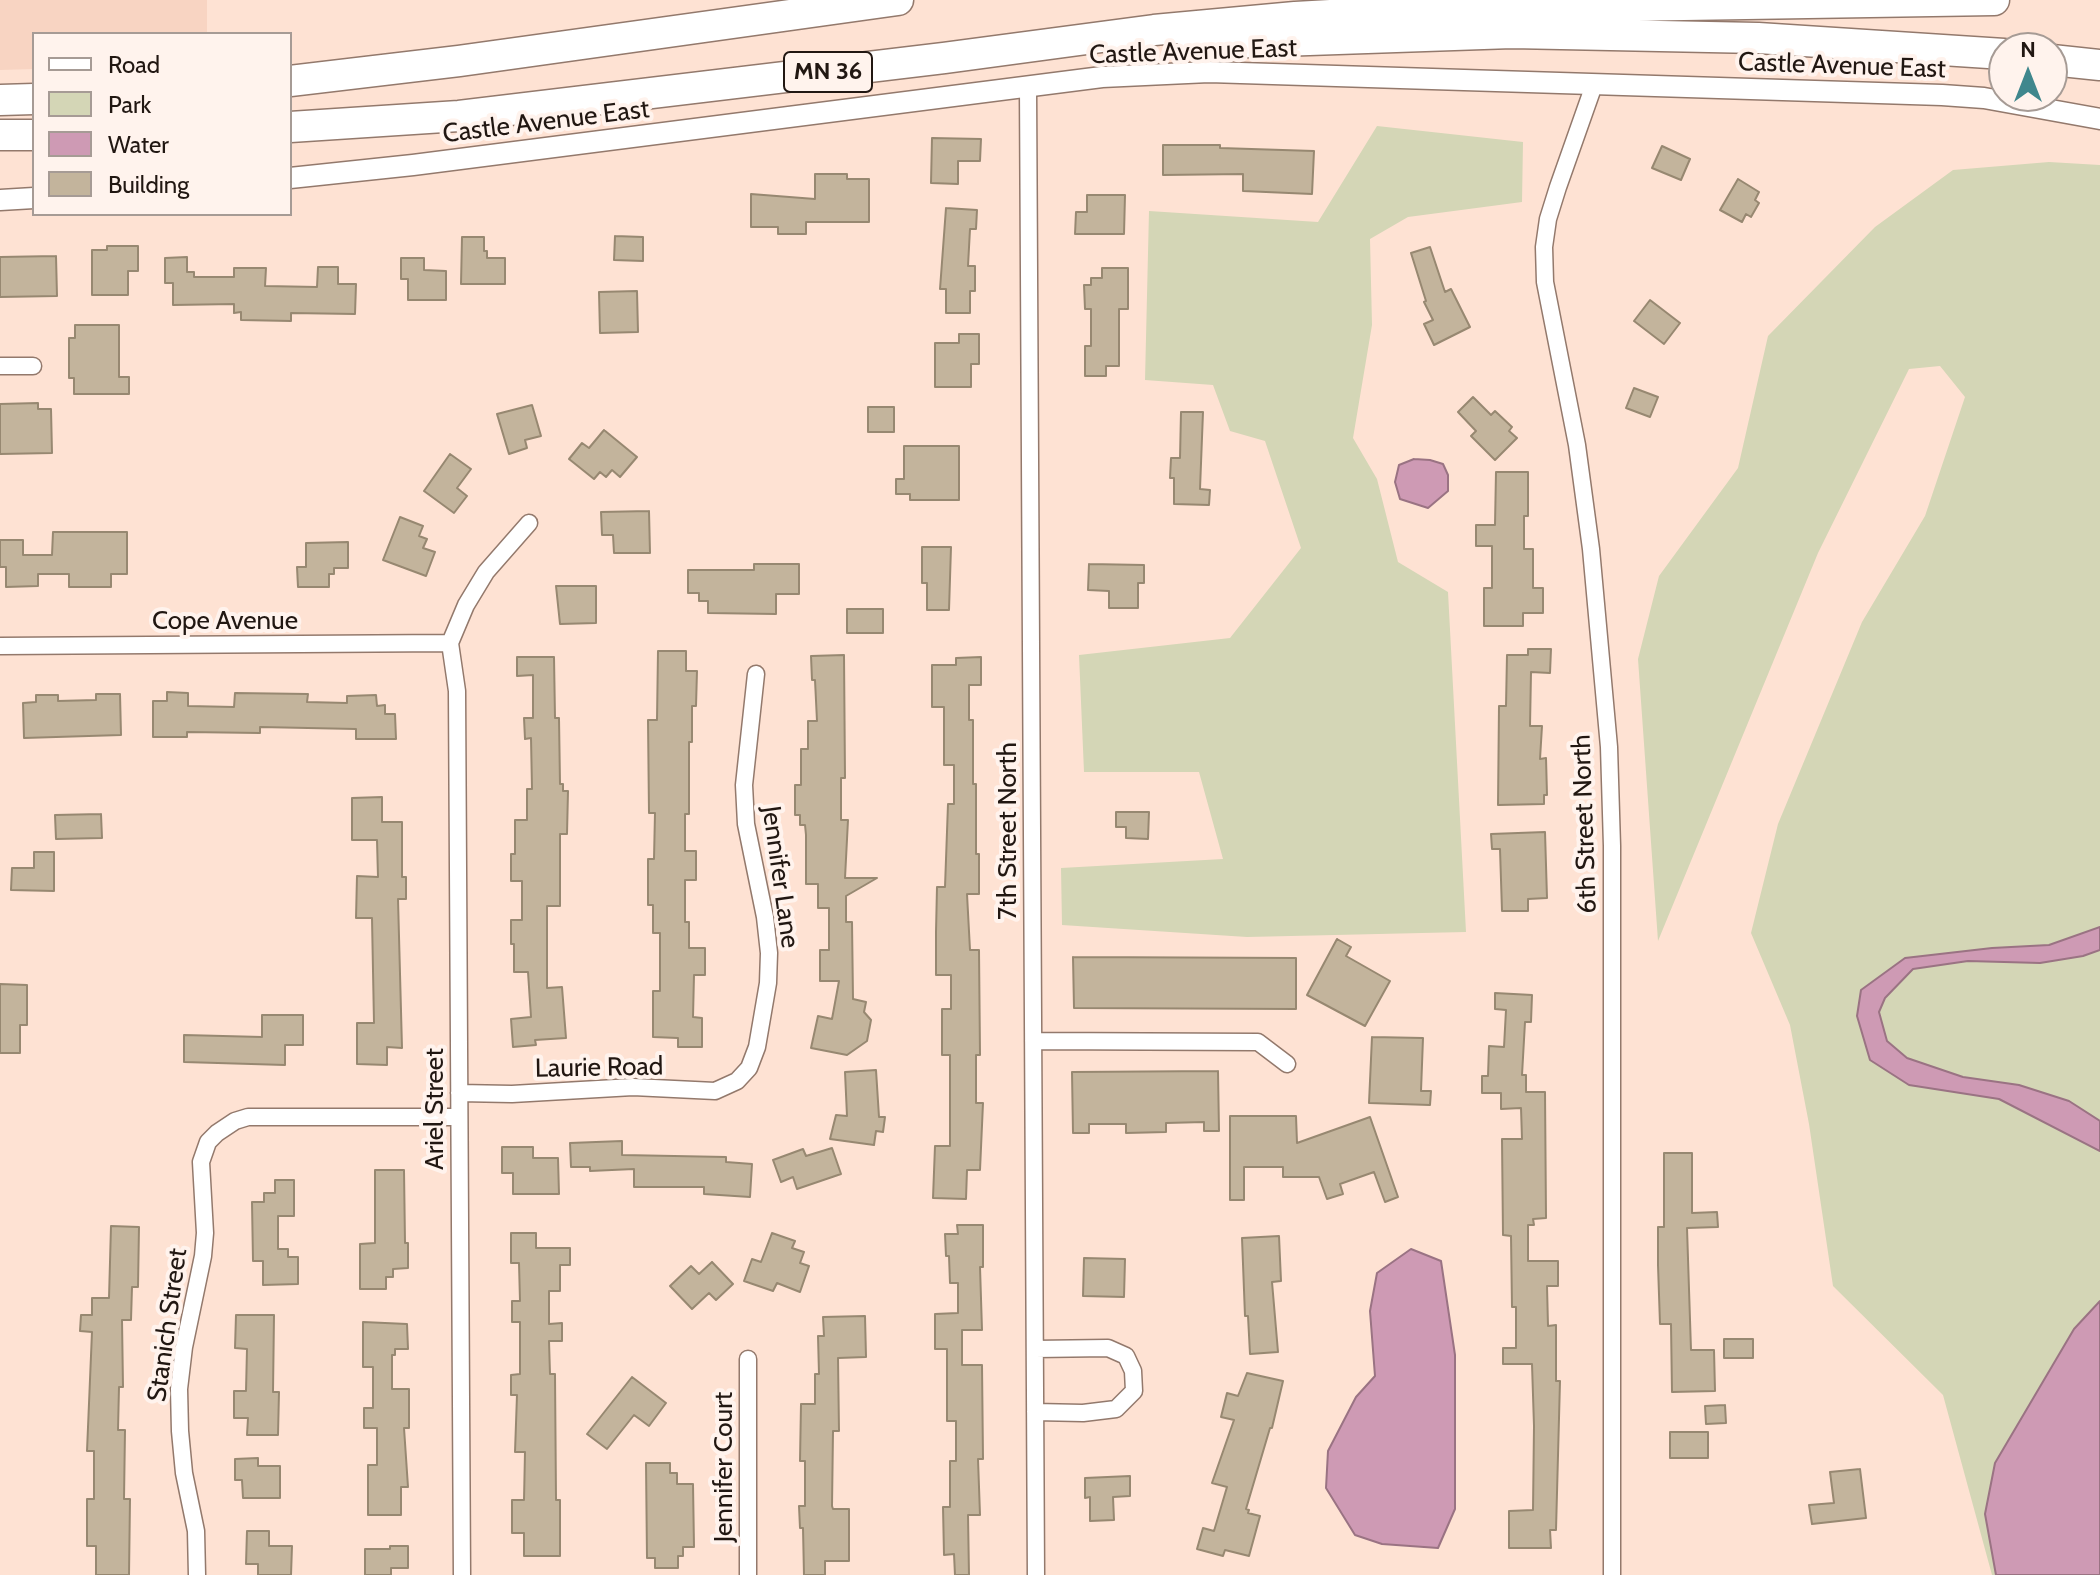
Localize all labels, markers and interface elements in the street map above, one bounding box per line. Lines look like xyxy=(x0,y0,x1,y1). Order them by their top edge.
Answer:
legend xyxy=(32,32,292,216)
north arrow xyxy=(1988,32,2068,112)
street label: Castle Avenue East xyxy=(1089,33,1297,71)
text: N xyxy=(2020,36,2036,63)
street label: Castle Avenue East xyxy=(1738,47,1946,85)
text: Road xyxy=(108,50,160,79)
road number: MN 36 xyxy=(784,52,872,92)
text: Park xyxy=(108,90,151,119)
street label: Castle Avenue East xyxy=(441,94,651,150)
text: Water xyxy=(108,130,169,159)
text: Building xyxy=(108,170,189,199)
street label: Cope Avenue xyxy=(152,605,298,637)
street label: 6th Street North xyxy=(1566,734,1604,914)
street label: 7th Street North xyxy=(992,742,1024,920)
street label: Jennifer Lane xyxy=(755,804,805,950)
street label: Ariel Street xyxy=(419,1048,451,1170)
street label: Laurie Road xyxy=(535,1051,663,1085)
street label: Stanich Street xyxy=(142,1246,194,1404)
street label: Jennifer Court xyxy=(708,1392,740,1542)

